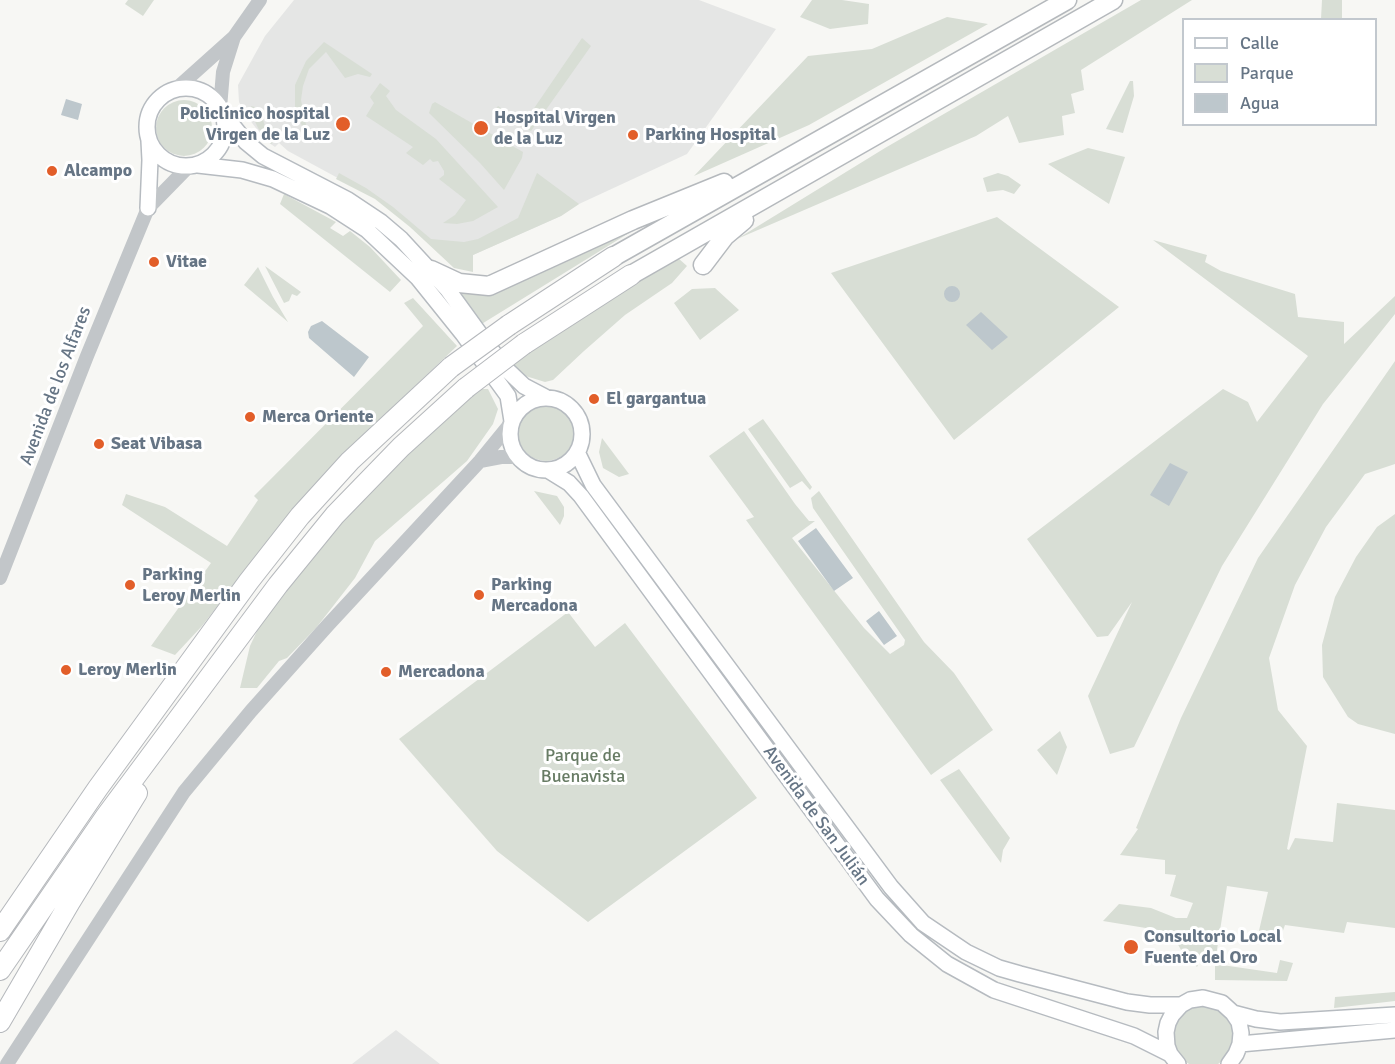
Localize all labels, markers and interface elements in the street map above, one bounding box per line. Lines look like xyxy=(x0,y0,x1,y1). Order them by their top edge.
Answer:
legend xyxy=(1182,18,1377,126)
text: Calle xyxy=(1240,32,1279,54)
text: Parque xyxy=(1240,62,1294,84)
text: Agua xyxy=(1240,92,1279,114)
place label: Policlínico hospital Virgen de la Luz xyxy=(180,103,330,146)
place label: Hospital Virgen de la Luz xyxy=(494,107,616,150)
marker: Policlínico hospital Virgen de la Luz xyxy=(334,115,352,133)
marker: Hospital Virgen de la Luz xyxy=(472,119,490,137)
place label: Parking Hospital xyxy=(645,124,776,146)
marker: Parking Hospital xyxy=(626,128,640,142)
place label: Alcampo xyxy=(64,160,132,182)
marker: Alcampo xyxy=(45,164,59,178)
place label: Vitae xyxy=(166,251,207,273)
marker: Vitae xyxy=(147,255,161,269)
street label: Avenida de los Alfares xyxy=(16,304,96,468)
place label: El gargantua xyxy=(606,388,706,410)
marker: El gargantua xyxy=(587,392,601,406)
place label: Merca Oriente xyxy=(262,406,374,428)
marker: Merca Oriente xyxy=(243,410,257,424)
place label: Seat Vibasa xyxy=(111,433,202,455)
marker: Seat Vibasa xyxy=(92,437,106,451)
place label: Parking Leroy Merlin xyxy=(142,564,241,606)
place label: Parking Mercadona xyxy=(491,574,578,616)
marker: Parking Leroy Merlin xyxy=(123,578,137,592)
marker: Parking Mercadona xyxy=(472,588,486,602)
place label: Leroy Merlin xyxy=(78,659,177,681)
place label: Mercadona xyxy=(398,661,485,683)
marker: Leroy Merlin xyxy=(59,663,73,677)
marker: Mercadona xyxy=(379,665,393,679)
street label: Avenida de San Julián xyxy=(758,742,874,890)
park label: Parque de Buenavista xyxy=(541,745,625,788)
place label: Consultorio Local Fuente del Oro xyxy=(1144,926,1282,968)
marker: Consultorio Local Fuente del Oro xyxy=(1122,938,1140,956)

